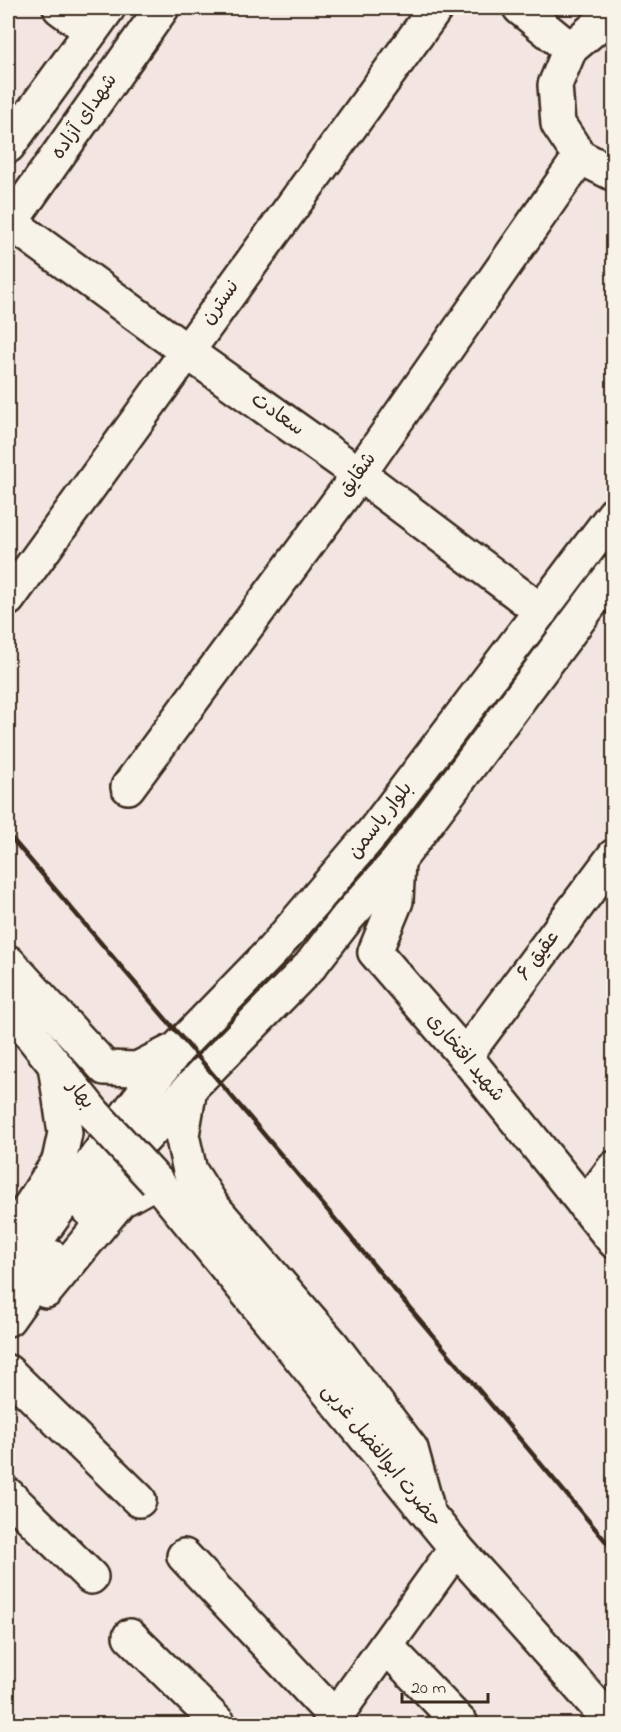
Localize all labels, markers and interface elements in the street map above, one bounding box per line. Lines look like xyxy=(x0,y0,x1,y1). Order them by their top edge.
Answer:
street label: شهدای آزاده xyxy=(45,68,125,166)
street label: نسترن xyxy=(195,274,247,332)
street label: سعادت xyxy=(244,386,310,444)
street label: شقایق xyxy=(332,447,384,503)
street label: بلوار یاسمن xyxy=(341,776,421,866)
street label: عقیق ۶ xyxy=(510,925,568,987)
street label: شهید افتخاری xyxy=(419,1007,511,1109)
street label: بهار xyxy=(58,1073,101,1116)
street label: حضرت ابوالفضل غربی xyxy=(314,1378,448,1534)
scale bar xyxy=(402,1666,488,1704)
text: 20 m xyxy=(411,1676,446,1702)

